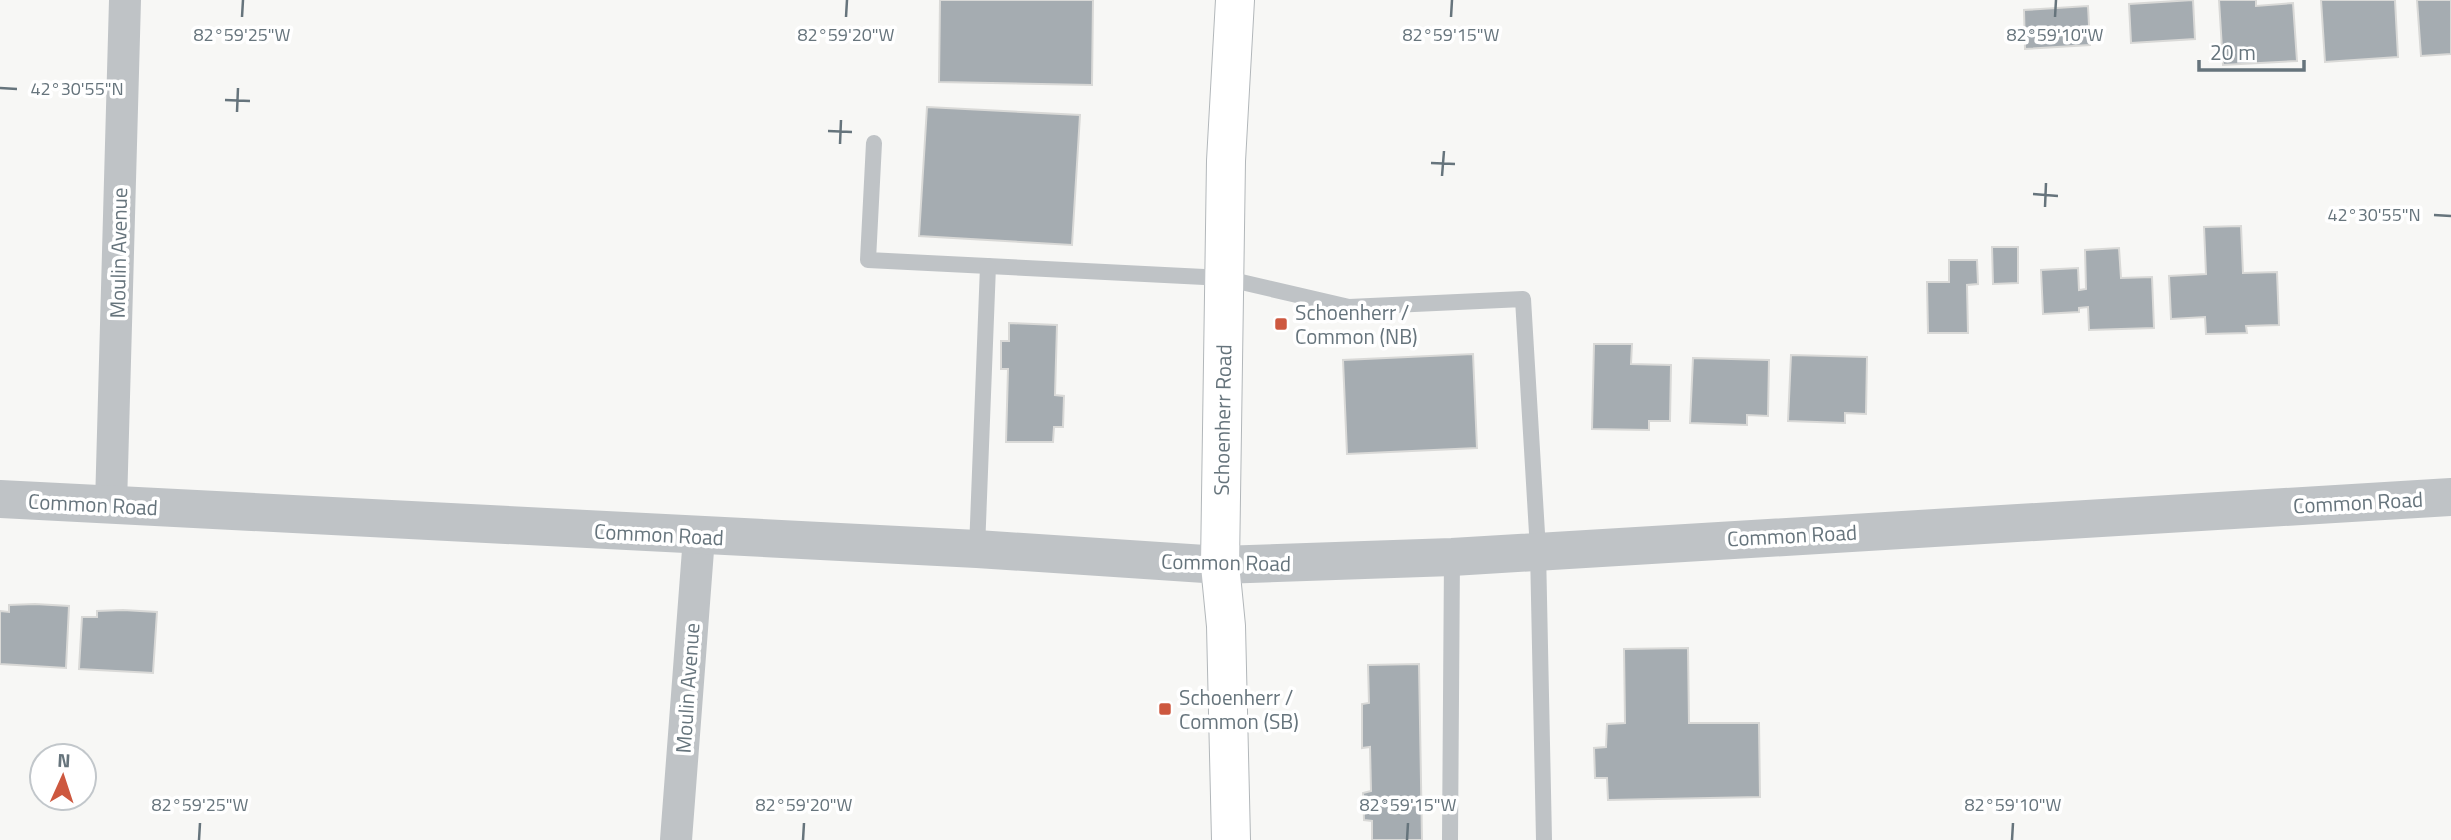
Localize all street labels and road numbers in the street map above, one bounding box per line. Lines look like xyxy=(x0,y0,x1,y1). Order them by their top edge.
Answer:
street label: Moulin Avenue xyxy=(101,187,135,319)
street label: Schoenherr Road xyxy=(1205,344,1239,496)
street label: Common Road xyxy=(2292,483,2424,521)
street label: Common Road xyxy=(27,485,159,523)
street label: Common Road xyxy=(593,515,725,553)
street label: Common Road xyxy=(1726,516,1858,554)
street label: Common Road xyxy=(1161,545,1291,579)
street label: Moulin Avenue xyxy=(666,622,708,754)

